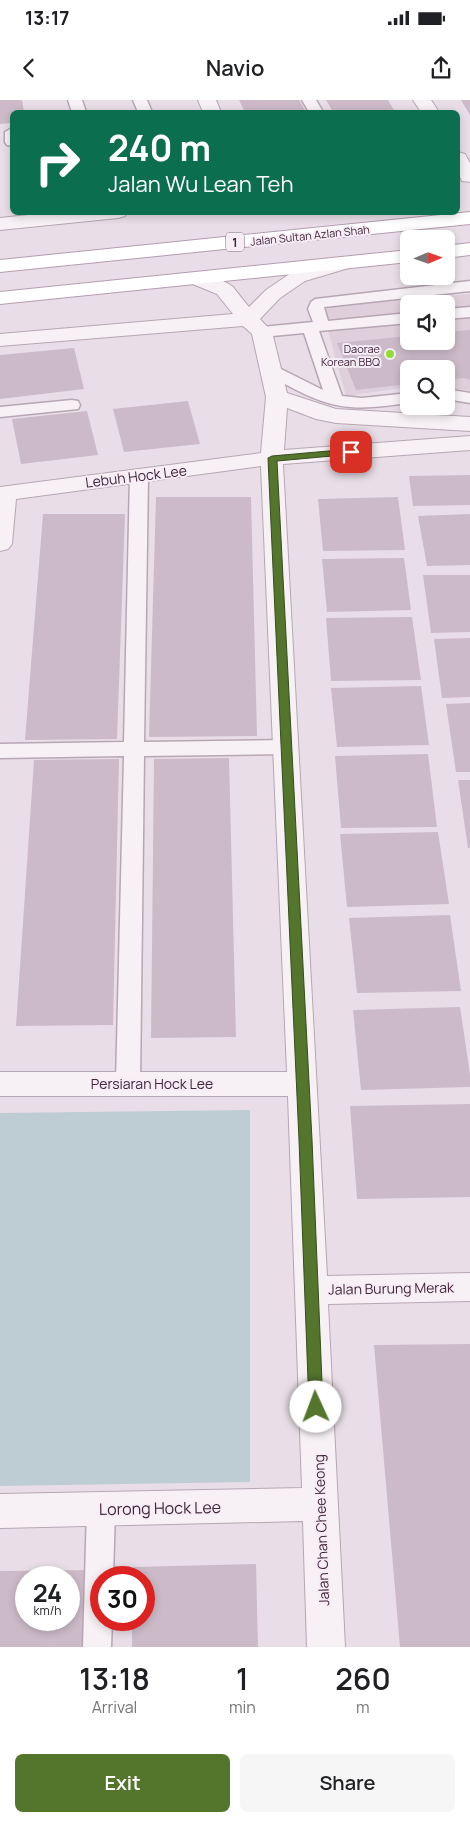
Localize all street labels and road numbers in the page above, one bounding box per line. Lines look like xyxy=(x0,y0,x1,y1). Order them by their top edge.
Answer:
street label: Jalan Sultan Azlan Shah xyxy=(250,221,370,249)
road number: 1 xyxy=(226,232,244,252)
street label: Lebuh Hock Lee xyxy=(84,460,188,492)
street label: Persiaran Hock Lee xyxy=(91,1074,213,1093)
street label: Jalan Burung Merak xyxy=(328,1277,455,1299)
street label: Jalan Chan Chee Keong xyxy=(309,1454,333,1606)
street label: Lorong Hock Lee xyxy=(99,1496,221,1520)

